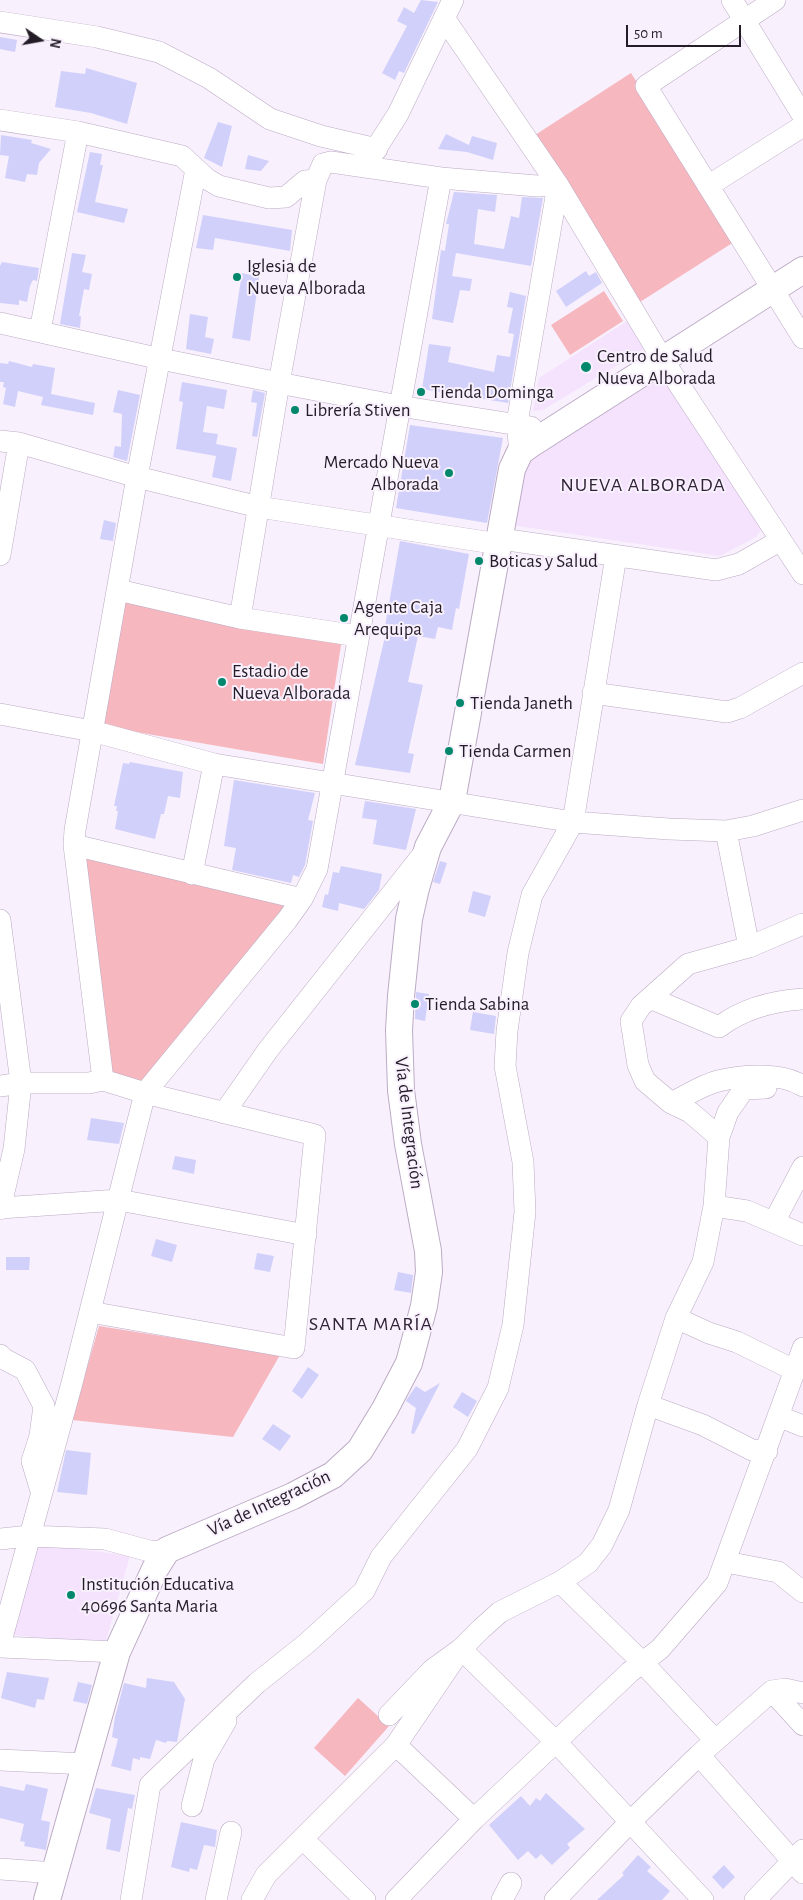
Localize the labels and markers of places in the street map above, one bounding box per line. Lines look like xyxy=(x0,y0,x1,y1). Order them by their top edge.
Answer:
place label: Iglesia de Nueva Alborada xyxy=(247,255,366,299)
marker: Iglesia de Nueva Alborada xyxy=(231,271,243,283)
place label: Centro de Salud Nueva Alborada xyxy=(597,345,716,389)
marker: Centro de Salud Nueva Alborada xyxy=(579,360,593,374)
place label: Tienda Dominga xyxy=(431,381,554,403)
marker: Tienda Dominga xyxy=(415,386,427,398)
place label: Librería Stiven xyxy=(305,399,411,421)
marker: Librería Stiven xyxy=(289,404,301,416)
place label: Mercado Nueva Alborada xyxy=(324,451,439,495)
marker: Mercado Nueva Alborada xyxy=(443,467,455,479)
place label: Boticas y Salud xyxy=(489,550,598,572)
marker: Boticas y Salud xyxy=(473,555,485,567)
place label: Agente Caja Arequipa xyxy=(354,596,443,640)
marker: Agente Caja Arequipa xyxy=(338,612,350,624)
place label: Estadio de Nueva Alborada xyxy=(232,660,351,704)
marker: Estadio de Nueva Alborada xyxy=(216,676,228,688)
place label: Tienda Janeth xyxy=(470,692,573,714)
marker: Tienda Janeth xyxy=(454,697,466,709)
place label: Tienda Carmen xyxy=(459,740,572,762)
marker: Tienda Carmen xyxy=(443,745,455,757)
place label: Tienda Sabina xyxy=(425,993,530,1015)
marker: Tienda Sabina xyxy=(409,998,421,1010)
place label: Institución Educativa 40696 Santa Maria xyxy=(81,1573,234,1617)
marker: Institución Educativa 40696 Santa Maria xyxy=(65,1589,77,1601)

